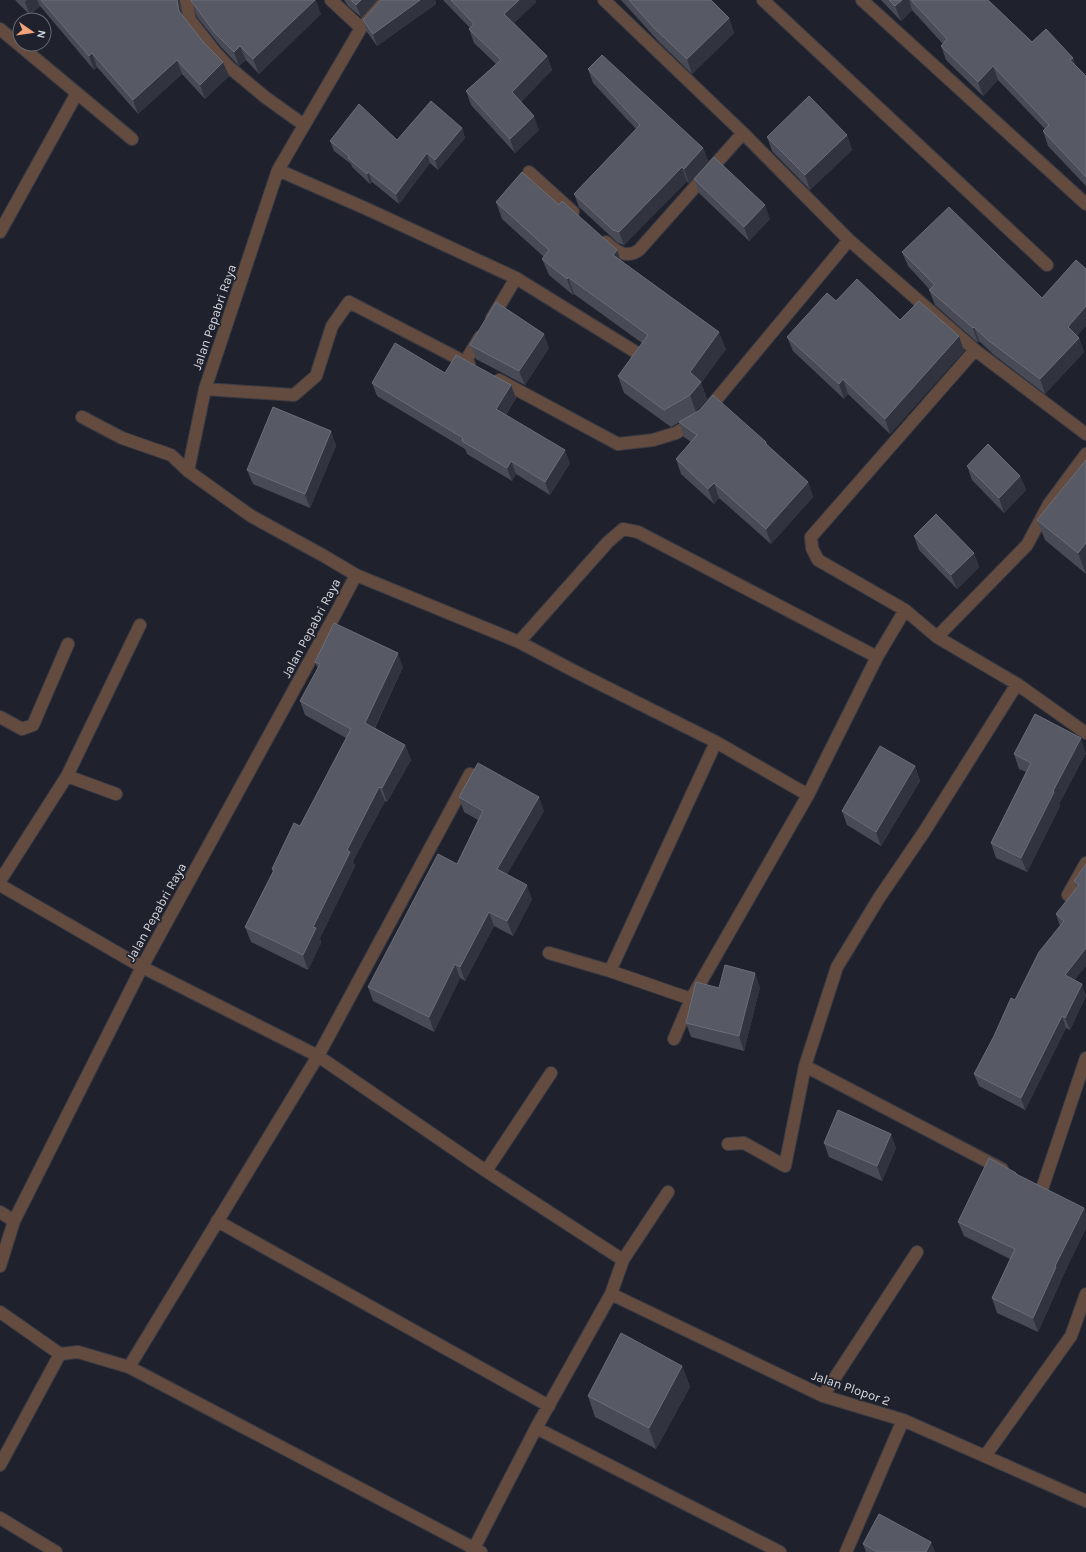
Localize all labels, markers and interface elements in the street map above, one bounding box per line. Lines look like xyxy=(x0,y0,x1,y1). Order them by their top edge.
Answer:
north arrow xyxy=(12,12,52,52)
text: N xyxy=(34,29,48,39)
street label: Jalan Pepabri Raya xyxy=(189,262,239,372)
street label: Jalan Pepabri Raya xyxy=(278,576,344,680)
street label: Jalan Pepabri Raya xyxy=(123,860,189,964)
street label: Jalan Plopor 2 xyxy=(810,1368,892,1408)

